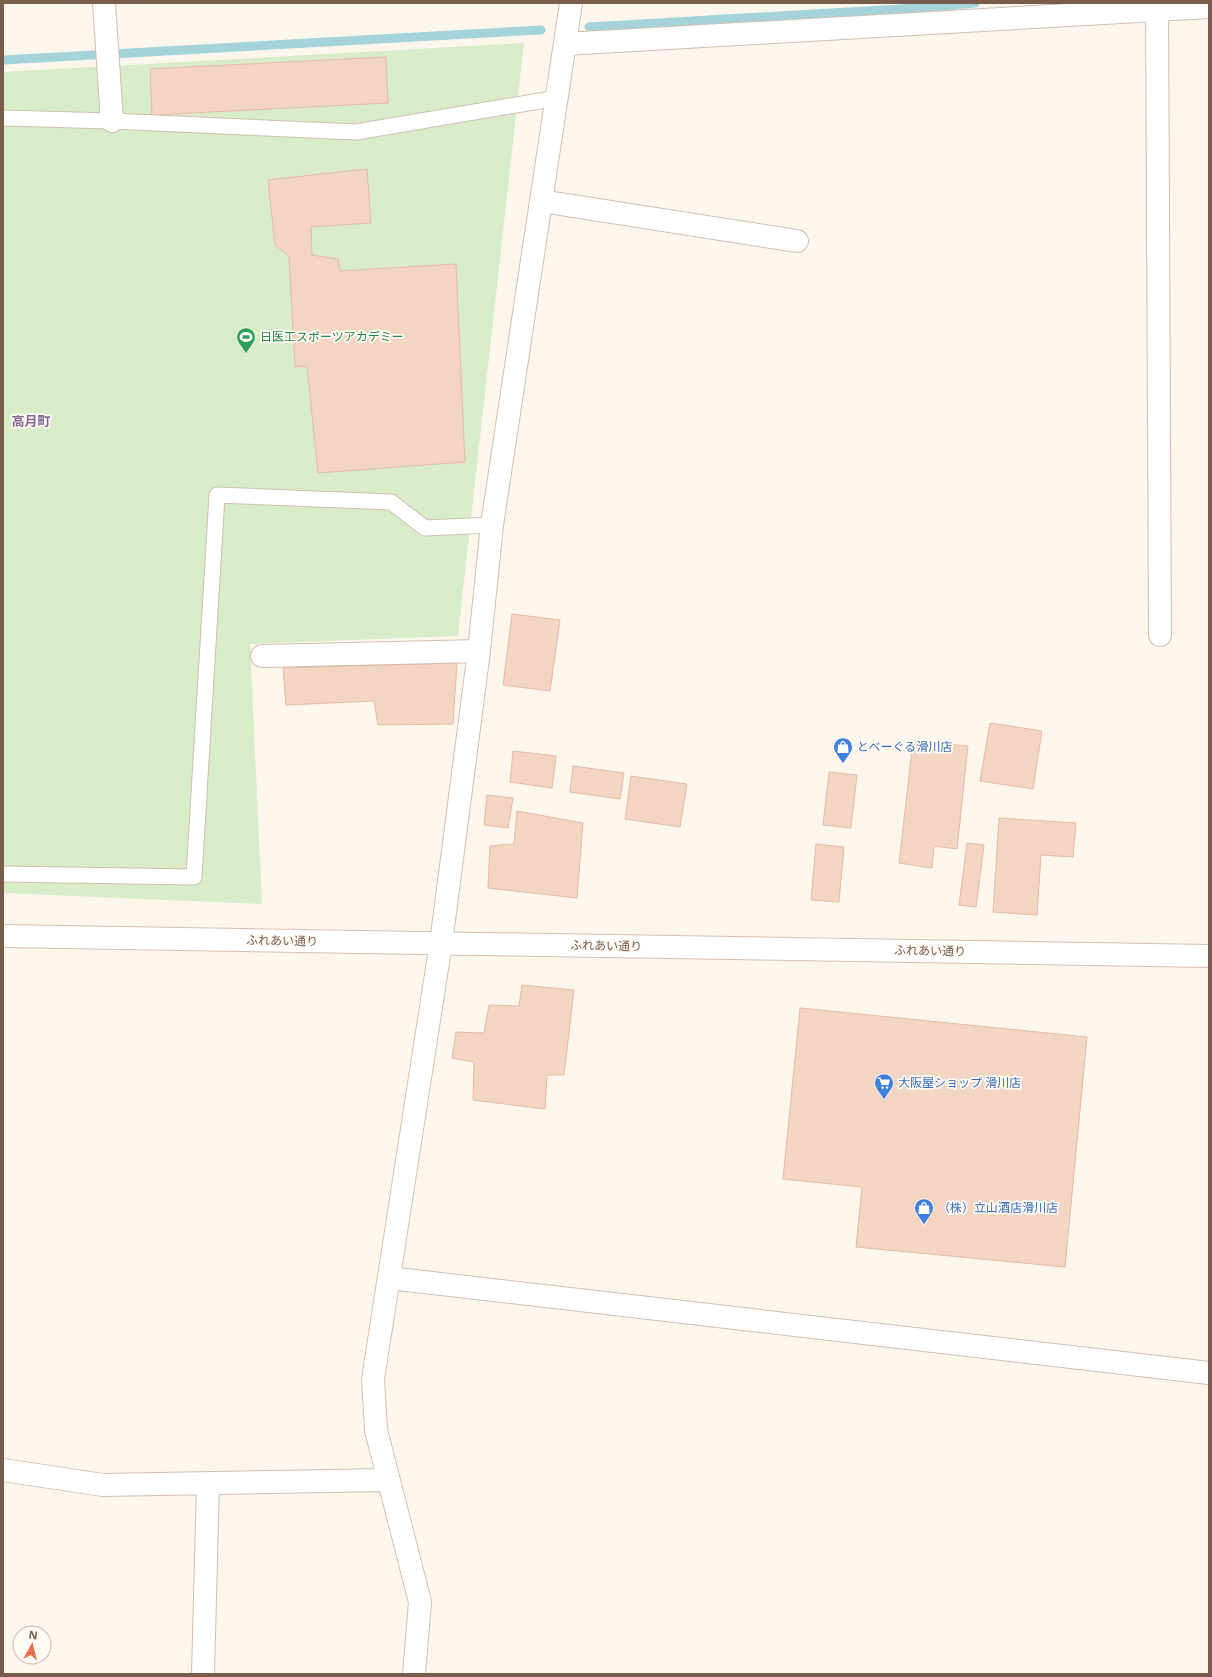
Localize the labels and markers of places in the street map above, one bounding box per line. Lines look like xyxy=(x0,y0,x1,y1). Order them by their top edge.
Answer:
sports icon: 日医工スポーツアカデミー xyxy=(235,326,257,354)
place label: 日医工スポーツアカデミー xyxy=(260,328,404,345)
shop icon: とべーぐる滑川店 xyxy=(832,736,854,764)
place label: とべーぐる滑川店 xyxy=(857,738,952,755)
supermarket icon: 大阪屋ショップ 滑川店 xyxy=(873,1072,895,1100)
place label: 大阪屋ショップ 滑川店 xyxy=(898,1074,1021,1091)
shop icon: （株）立山酒店滑川店 xyxy=(913,1197,935,1225)
place label: （株）立山酒店滑川店 xyxy=(938,1199,1058,1216)

